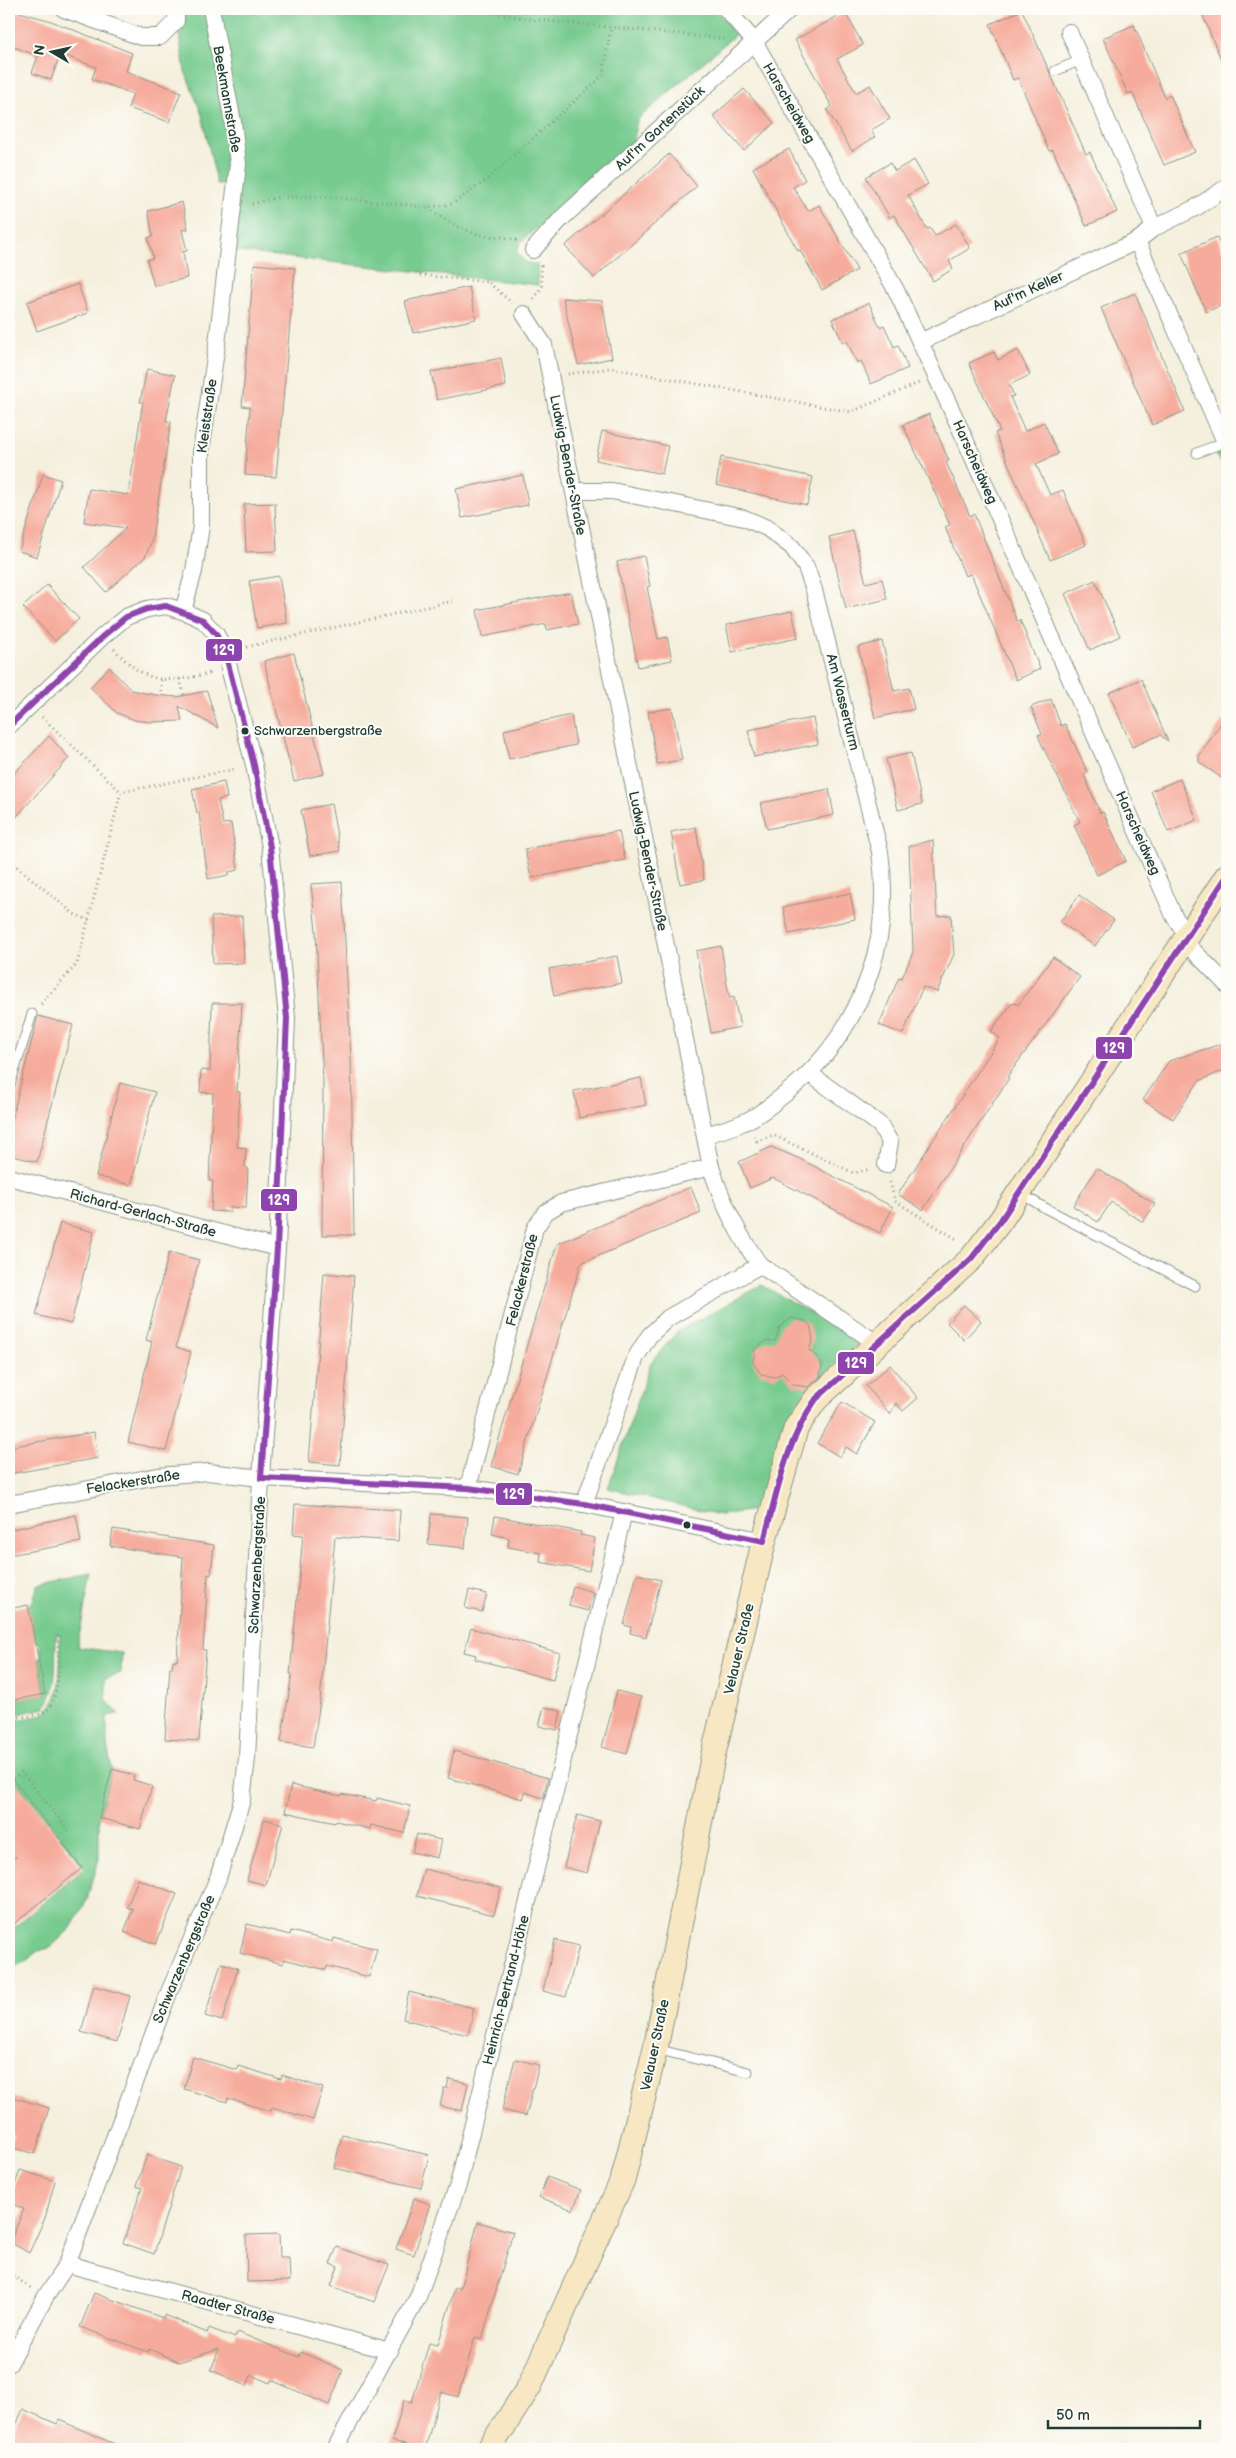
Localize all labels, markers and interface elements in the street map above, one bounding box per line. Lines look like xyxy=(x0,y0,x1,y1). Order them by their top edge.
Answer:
north arrow xyxy=(28,28,78,78)
text: N xyxy=(30,44,49,57)
street label: Beekmannstraße xyxy=(209,44,245,154)
street label: Harscheidweg xyxy=(759,60,819,146)
street label: Auf'm Gartenstück xyxy=(612,82,708,174)
street label: Auf'm Keller xyxy=(990,267,1067,315)
street label: Kleiststraße xyxy=(193,378,221,454)
street label: Ludwig-Bender-Straße xyxy=(546,393,590,537)
street label: Harscheidweg xyxy=(949,417,1001,507)
line badge: 129 xyxy=(205,638,243,662)
text: 129 xyxy=(213,642,235,659)
street label: Am Wasserturm xyxy=(823,652,863,752)
place label: Schwarzenbergstraße xyxy=(254,723,382,739)
marker: Schwarzenbergstraße xyxy=(240,726,250,736)
street label: Harscheidweg xyxy=(1112,788,1164,878)
street label: Ludwig-Bender-Straße xyxy=(625,789,671,933)
line badge: 129 xyxy=(1095,1036,1133,1060)
text: 129 xyxy=(1103,1040,1125,1057)
street label: Richard-Gerlach-Straße xyxy=(68,1185,218,1241)
line badge: 129 xyxy=(260,1188,298,1212)
text: 129 xyxy=(268,1192,290,1209)
street label: Felackerstraße xyxy=(502,1232,542,1328)
line badge: 129 xyxy=(837,1351,875,1375)
text: 129 xyxy=(845,1355,867,1372)
street label: Felackerstraße xyxy=(85,1466,181,1498)
line badge: 129 xyxy=(495,1482,533,1506)
text: 129 xyxy=(503,1486,525,1503)
street label: Schwarzenbergstraße xyxy=(245,1496,269,1634)
unlabelled marker xyxy=(682,1520,692,1530)
street label: Velauer Straße xyxy=(720,1602,758,1696)
street label: Schwarzenbergstraße xyxy=(149,1892,219,2026)
street label: Heinrich-Bertrand-Höhe xyxy=(479,1913,533,2067)
street label: Velauer Straße xyxy=(637,1998,673,2092)
street label: Raadter Straße xyxy=(179,2286,277,2328)
scale bar xyxy=(1048,2398,1201,2430)
text: 50 m xyxy=(1056,2406,1090,2425)

